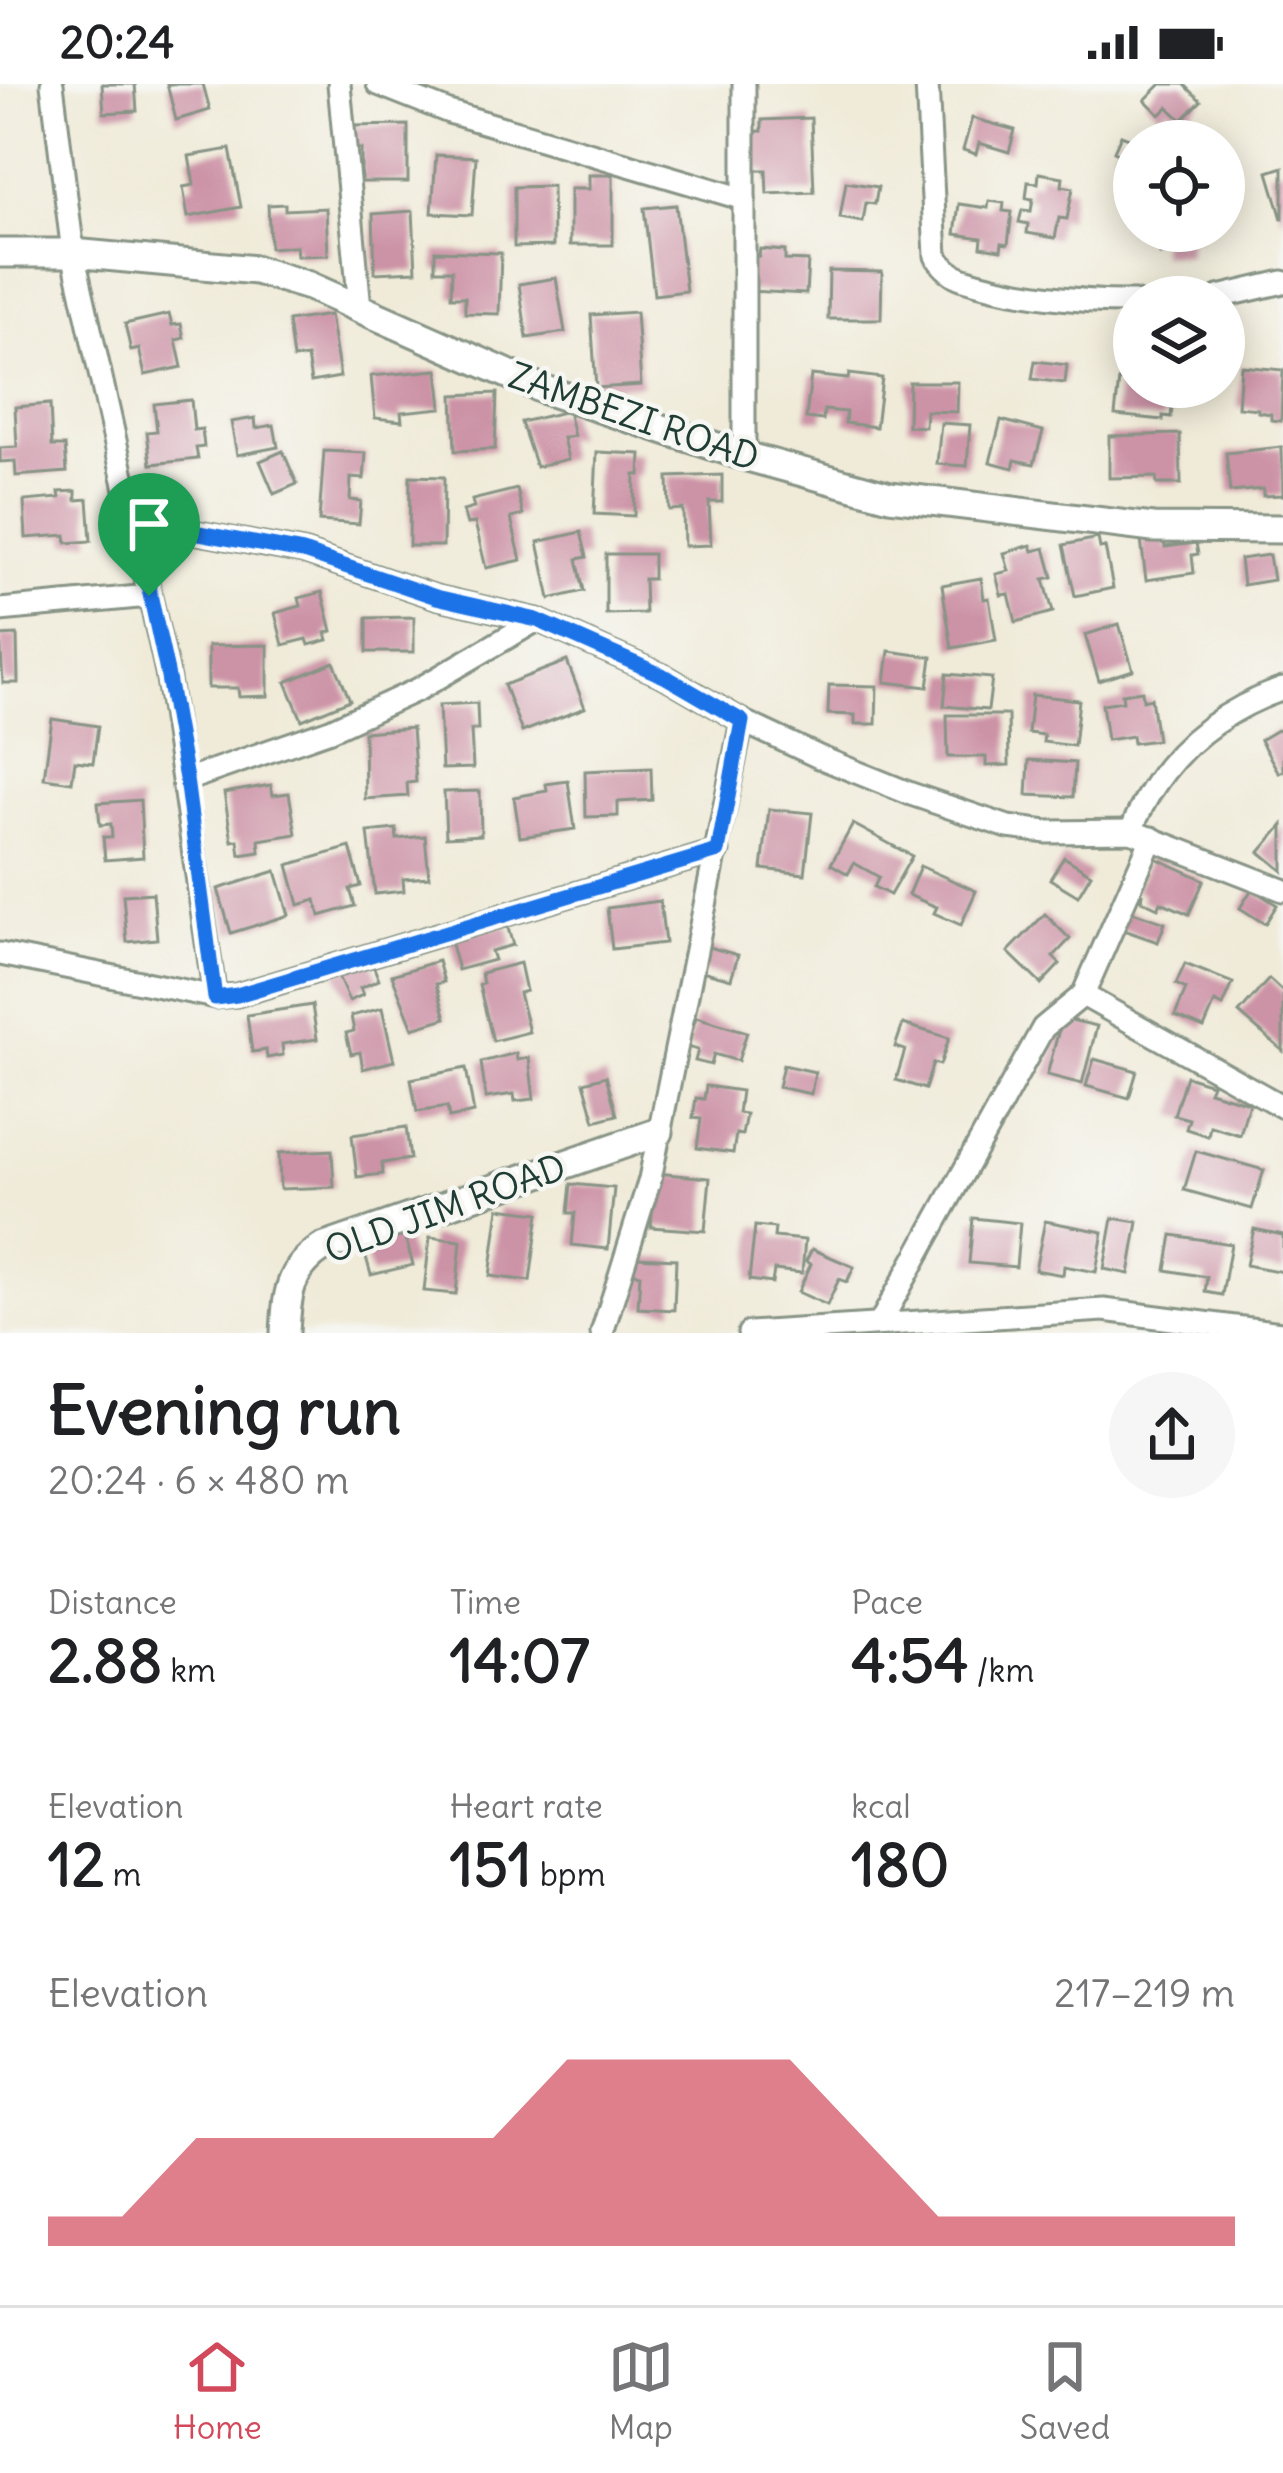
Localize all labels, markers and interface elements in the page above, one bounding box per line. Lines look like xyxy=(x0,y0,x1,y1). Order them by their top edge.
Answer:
text: 20:24 xyxy=(60,14,174,70)
map controls xyxy=(1113,120,1245,408)
button: locate xyxy=(1113,120,1245,252)
button: layers xyxy=(1113,276,1245,408)
street label: ZAMBEZI ROAD xyxy=(503,353,765,480)
pin xyxy=(98,473,200,596)
icon: arrive xyxy=(116,491,182,557)
street label: OLD JIM ROAD xyxy=(319,1144,572,1273)
text: Evening run xyxy=(48,1369,401,1452)
button: share xyxy=(1109,1372,1235,1498)
text: 20:24 · 6 × 480 m xyxy=(48,1456,349,1505)
text: Distance xyxy=(48,1581,177,1623)
text: Time xyxy=(450,1581,521,1623)
text: Pace xyxy=(851,1581,923,1623)
text: 2.88 xyxy=(48,1623,162,1698)
text: 14:07 xyxy=(450,1623,590,1698)
text: 4:54 xyxy=(851,1623,969,1698)
text: km xyxy=(162,1649,216,1691)
text: /km xyxy=(969,1649,1034,1691)
text: Elevation xyxy=(48,1785,183,1827)
text: Heart rate xyxy=(450,1785,603,1827)
text: kcal xyxy=(851,1785,911,1827)
text: 12 xyxy=(48,1827,105,1902)
text: 151 xyxy=(450,1827,532,1902)
text: 180 xyxy=(851,1827,949,1902)
text: m xyxy=(105,1853,142,1895)
text: bpm xyxy=(532,1853,606,1895)
text: Elevation xyxy=(48,1969,208,2018)
text: 217–219 m xyxy=(1054,1969,1235,2018)
tab: Home xyxy=(173,2334,262,2448)
tab: Map xyxy=(608,2334,674,2448)
tab: Saved xyxy=(1020,2334,1110,2448)

